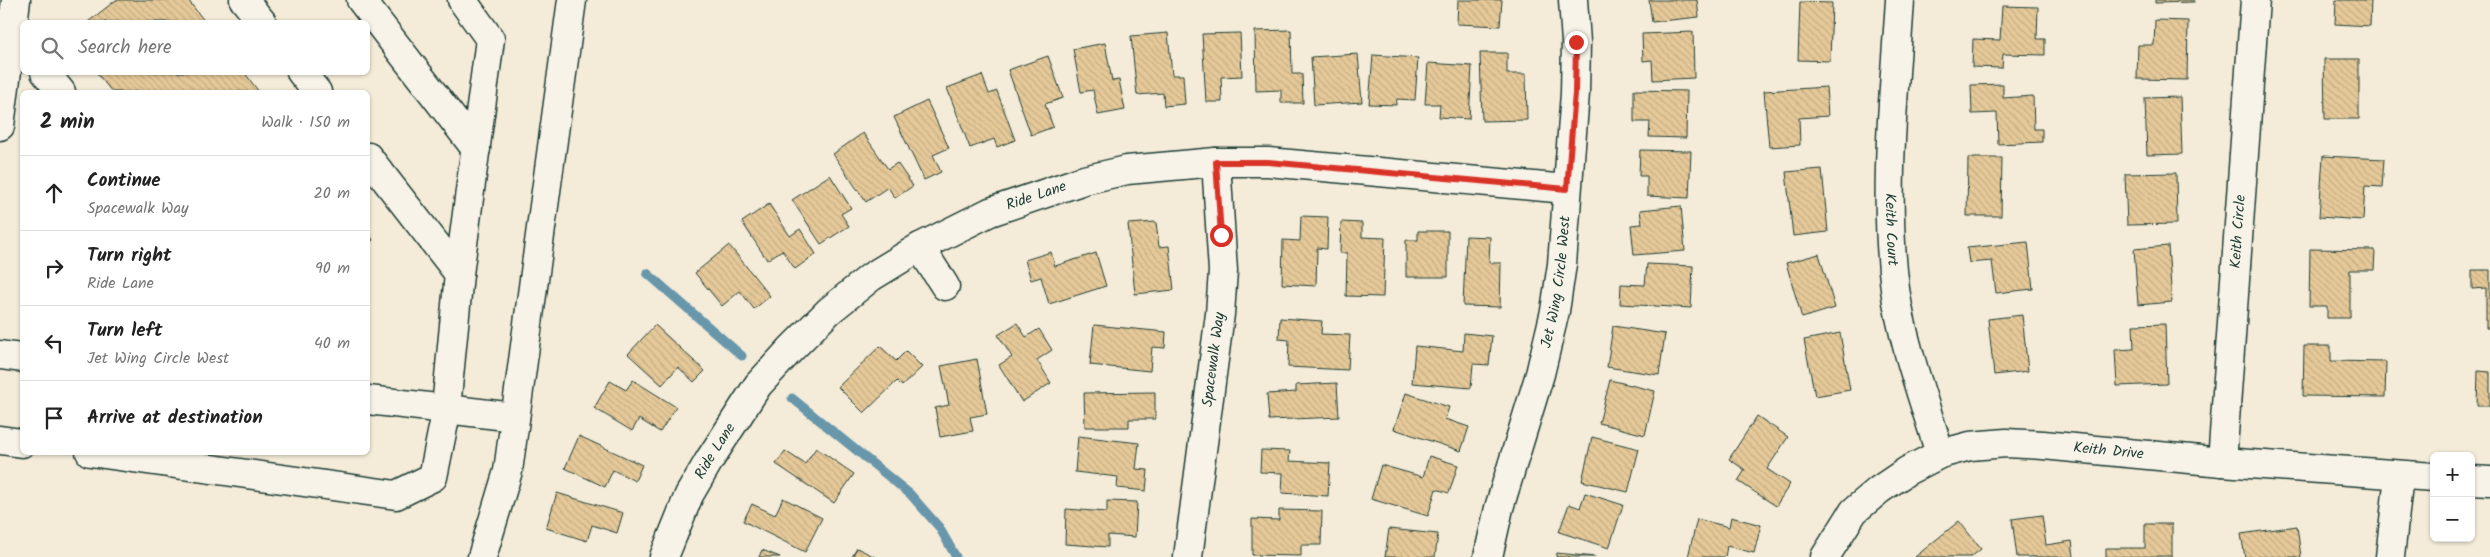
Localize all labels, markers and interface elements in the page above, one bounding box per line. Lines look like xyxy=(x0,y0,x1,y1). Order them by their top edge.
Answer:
search box xyxy=(20,20,370,75)
route end xyxy=(1565,31,1588,54)
text: Search here xyxy=(78,33,172,63)
icon: search xyxy=(38,34,66,62)
text: 2 min xyxy=(40,106,95,139)
text: Walk · 150 m xyxy=(261,110,350,135)
text: Continue xyxy=(87,166,160,196)
street label: Ride Lane xyxy=(1003,175,1070,218)
icon: ahead xyxy=(40,179,68,207)
text: 20 m xyxy=(314,181,350,206)
street label: Keith Court xyxy=(1878,193,1905,267)
street label: Keith Circle xyxy=(2224,194,2253,269)
text: Spacewalk Way xyxy=(87,196,189,221)
street label: Jet Wing Circle West xyxy=(1535,215,1578,351)
route start xyxy=(1210,224,1233,247)
text: Turn right xyxy=(87,241,172,271)
icon: right xyxy=(40,254,68,282)
text: 90 m xyxy=(315,256,350,281)
text: Ride Lane xyxy=(87,271,154,296)
street label: Spacewalk Way xyxy=(1196,310,1232,409)
text: Turn left xyxy=(87,316,162,346)
icon: left xyxy=(40,329,68,357)
text: 40 m xyxy=(314,331,350,356)
text: Jet Wing Circle West xyxy=(87,346,229,371)
text: Arrive at destination xyxy=(87,403,263,433)
icon: arrive xyxy=(40,404,68,432)
street label: Ride Lane xyxy=(689,418,742,484)
street label: Keith Drive xyxy=(2072,436,2145,467)
map controls xyxy=(2430,452,2475,542)
button: + xyxy=(2430,452,2475,497)
button: − xyxy=(2430,497,2475,542)

